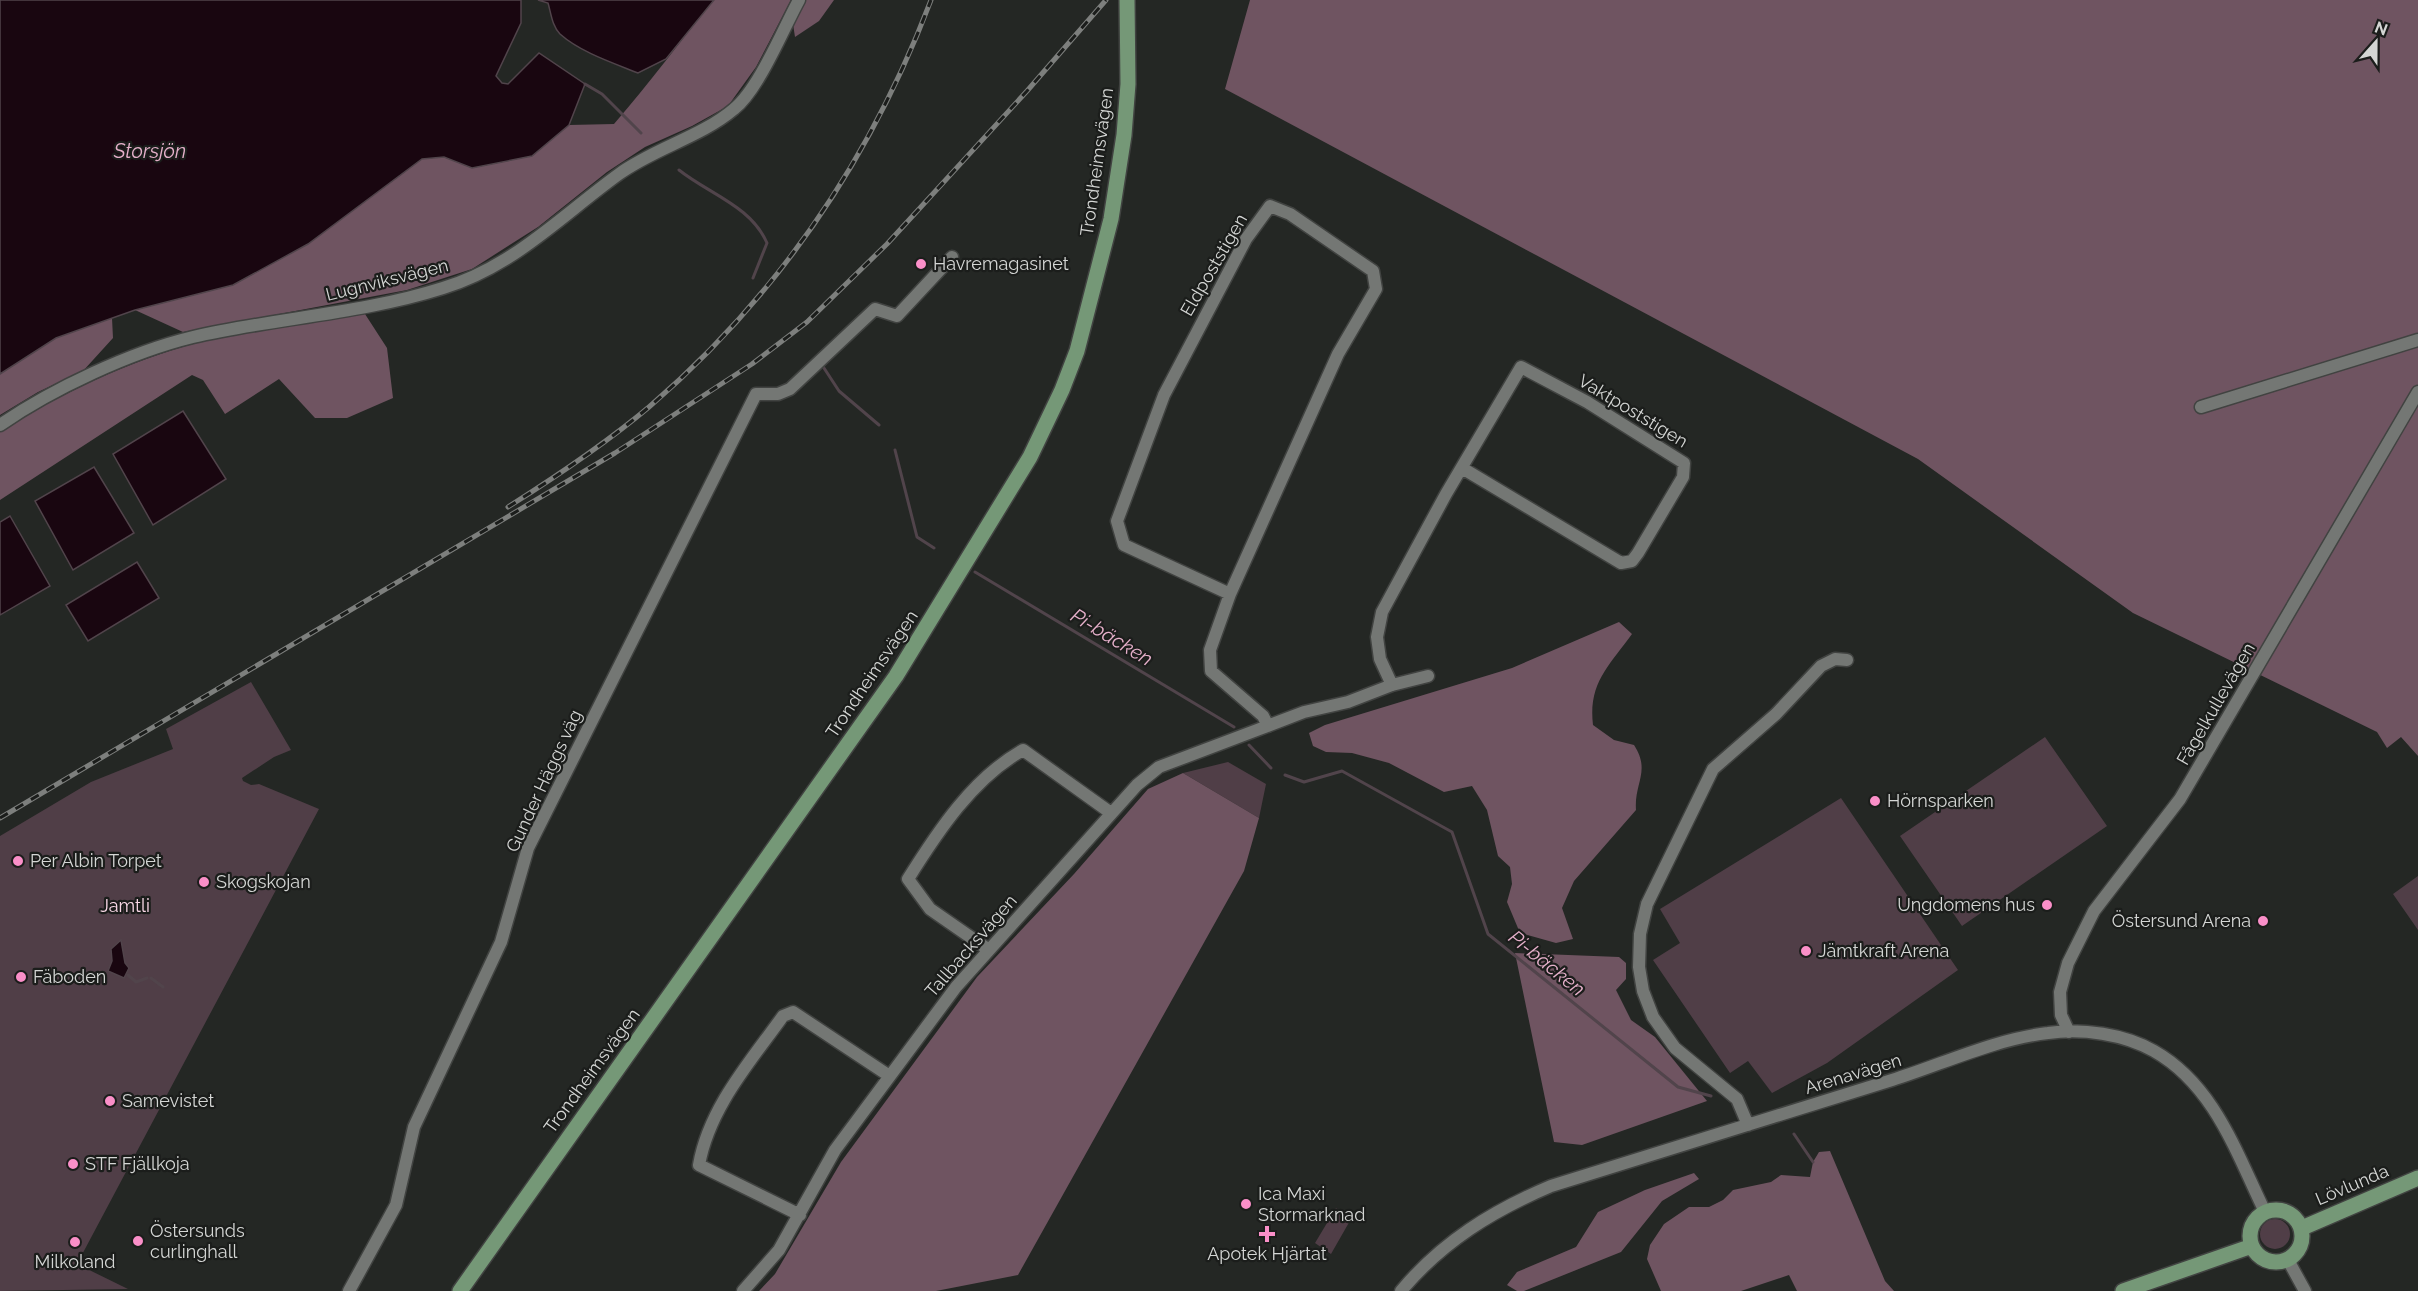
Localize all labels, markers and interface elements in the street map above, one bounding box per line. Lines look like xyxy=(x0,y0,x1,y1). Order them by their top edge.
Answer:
north arrow xyxy=(2346,12,2406,72)
text: N xyxy=(2372,17,2390,40)
street label: Trondheimsvägen xyxy=(1076,87,1117,237)
water label: Storsjön xyxy=(113,139,186,163)
street label: Eldpoststigen xyxy=(1176,210,1251,320)
place label: Havremagasinet xyxy=(933,253,1069,274)
street label: Lugnviksvägen xyxy=(323,254,450,305)
marker: Havremagasinet xyxy=(914,257,928,271)
street label: Vaktpoststigen xyxy=(1575,370,1692,452)
water label: Pi-bäcken xyxy=(1067,603,1157,671)
street label: Trondheimsvägen xyxy=(821,606,922,741)
street label: Fågelkullevägen xyxy=(2172,639,2259,769)
street label: Gunder Häggs väg xyxy=(501,706,586,855)
place label: Hörnsparken xyxy=(1887,790,1994,811)
marker: Hörnsparken xyxy=(1868,794,1882,808)
place label: Per Albin Torpet xyxy=(30,850,162,871)
marker: Per Albin Torpet xyxy=(11,854,25,868)
place label: Skogskojan xyxy=(216,871,311,892)
marker: Skogskojan xyxy=(197,875,211,889)
street label: Tallbacksvägen xyxy=(920,890,1021,1001)
place label: Ungdomens hus xyxy=(1897,894,2035,915)
park label: Jamtli xyxy=(100,895,150,916)
marker: Ungdomens hus xyxy=(2040,898,2054,912)
place label: Östersund Arena xyxy=(2112,910,2251,931)
marker: Östersund Arena xyxy=(2256,914,2270,928)
water label: Pi-bäcken xyxy=(1504,925,1590,1001)
place label: Jämtkraft Arena xyxy=(1818,940,1949,961)
marker: Jämtkraft Arena xyxy=(1799,944,1813,958)
place label: Fäboden xyxy=(33,966,106,987)
marker: Fäboden xyxy=(14,970,28,984)
street label: Trondheimsvägen xyxy=(539,1004,644,1137)
street label: Arenavägen xyxy=(1802,1049,1904,1098)
place label: Samevistet xyxy=(122,1090,214,1111)
marker: Samevistet xyxy=(103,1094,117,1108)
place label: STF Fjällkoja xyxy=(85,1153,190,1174)
marker: STF Fjällkoja xyxy=(66,1157,80,1171)
street label: Lövlunda xyxy=(2312,1160,2392,1209)
place label: Ica Maxi Stormarknad xyxy=(1258,1183,1365,1225)
marker: Ica Maxi Stormarknad xyxy=(1239,1197,1253,1211)
place label: Östersunds curlinghall xyxy=(150,1220,245,1262)
marker: Apotek Hjärtat xyxy=(1260,1227,1274,1241)
marker: Östersunds curlinghall xyxy=(131,1234,145,1248)
marker: Milkoland xyxy=(68,1235,82,1249)
place label: Apotek Hjärtat xyxy=(1207,1243,1327,1264)
place label: Milkoland xyxy=(35,1251,115,1272)

